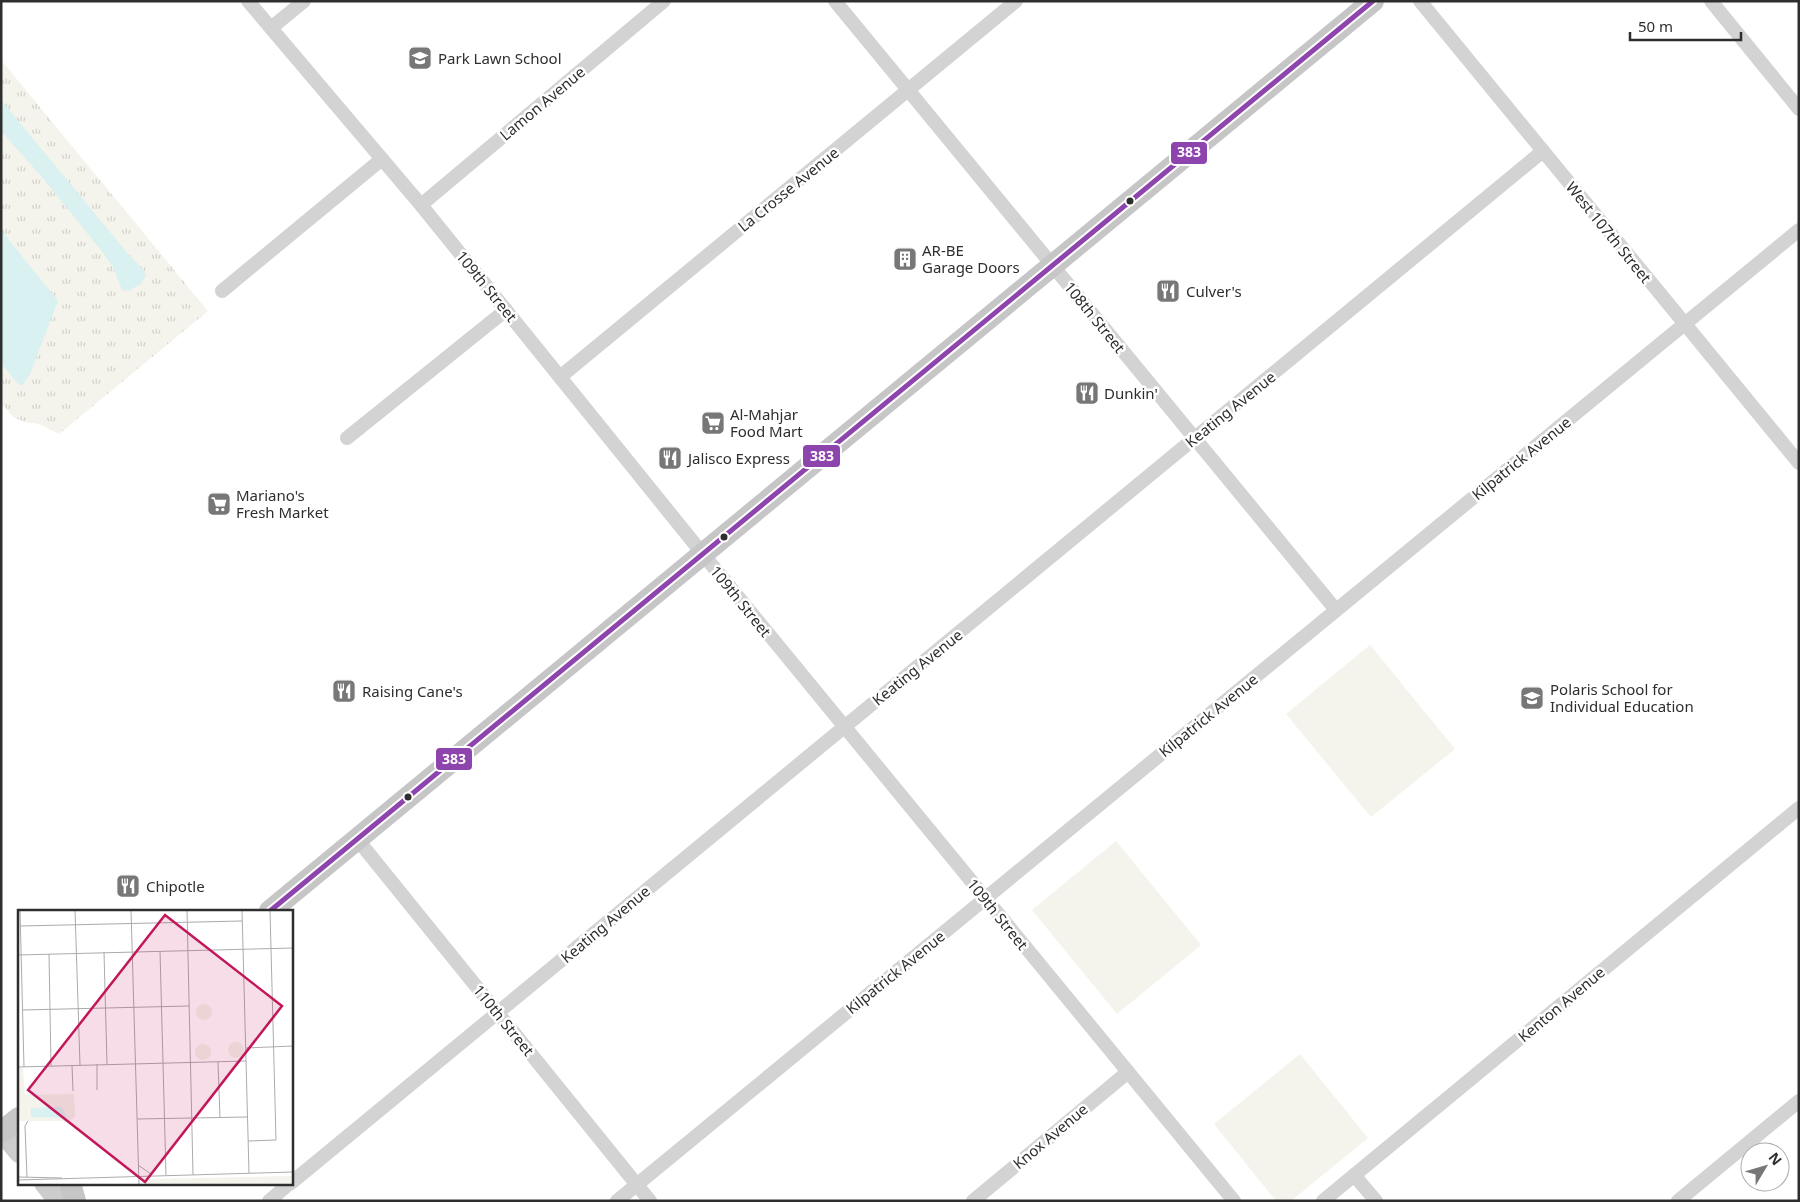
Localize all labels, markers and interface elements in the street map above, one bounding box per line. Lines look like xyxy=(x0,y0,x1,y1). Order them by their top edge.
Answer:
scale bar xyxy=(1630,10,1741,42)
text: 50 m xyxy=(1638,16,1673,36)
school or university icon: Park Lawn School xyxy=(407,45,433,71)
place label: Park Lawn School xyxy=(438,48,562,68)
street label: Lamon Avenue xyxy=(495,62,589,144)
line badge: 383 xyxy=(1170,141,1208,165)
street label: La Crosse Avenue xyxy=(734,142,842,236)
text: 383 xyxy=(1177,142,1201,161)
street label: West 107th Street xyxy=(1562,177,1656,287)
unlabelled marker xyxy=(1125,196,1135,206)
place label: AR-BE Garage Doors xyxy=(922,240,1020,277)
street label: 109th Street xyxy=(452,246,522,326)
building icon: AR-BE Garage Doors xyxy=(892,246,918,272)
street label: 108th Street xyxy=(1060,277,1130,357)
restaurant icon: Culver's xyxy=(1155,278,1181,304)
place label: Culver's xyxy=(1186,281,1242,301)
street label: Keating Avenue xyxy=(1181,366,1279,452)
restaurant icon: Dunkin' xyxy=(1074,380,1100,406)
place label: Dunkin' xyxy=(1104,383,1158,403)
place label: Al-Mahjar Food Mart xyxy=(730,404,803,441)
supermarket icon: Al-Mahjar Food Mart xyxy=(700,410,726,436)
street label: Kilpatrick Avenue xyxy=(1467,412,1575,504)
line badge: 383 xyxy=(802,444,841,468)
restaurant icon: Jalisco Express xyxy=(657,445,683,471)
text: 383 xyxy=(810,446,834,465)
place label: Jalisco Express xyxy=(686,448,790,468)
place label: Mariano's Fresh Market xyxy=(236,485,329,522)
supermarket icon: Mariano's Fresh Market xyxy=(206,491,232,517)
unlabelled marker xyxy=(719,532,729,542)
street label: 109th Street xyxy=(706,561,776,641)
street label: Keating Avenue xyxy=(868,624,966,710)
street label: Kilpatrick Avenue xyxy=(1154,669,1262,761)
restaurant icon: Raising Cane's xyxy=(331,678,357,704)
place label: Polaris School for Individual Education xyxy=(1550,679,1694,716)
place label: Raising Cane's xyxy=(362,681,463,701)
school or university icon: Polaris School for Individual Education xyxy=(1519,685,1545,711)
line badge: 383 xyxy=(435,747,473,771)
text: 383 xyxy=(442,749,466,768)
unlabelled marker xyxy=(403,792,413,802)
restaurant icon: Chipotle xyxy=(115,873,141,899)
street label: 109th Street xyxy=(963,874,1033,954)
place label: Chipotle xyxy=(146,876,205,896)
street label: Keating Avenue xyxy=(556,881,654,967)
inset map xyxy=(18,910,292,1184)
street label: Kilpatrick Avenue xyxy=(841,926,949,1018)
street label: Kenton Avenue xyxy=(1513,962,1609,1046)
street label: 110th Street xyxy=(469,980,539,1060)
street label: Knox Avenue xyxy=(1008,1099,1092,1173)
north arrow xyxy=(1740,1142,1790,1192)
text: N xyxy=(1765,1148,1787,1169)

